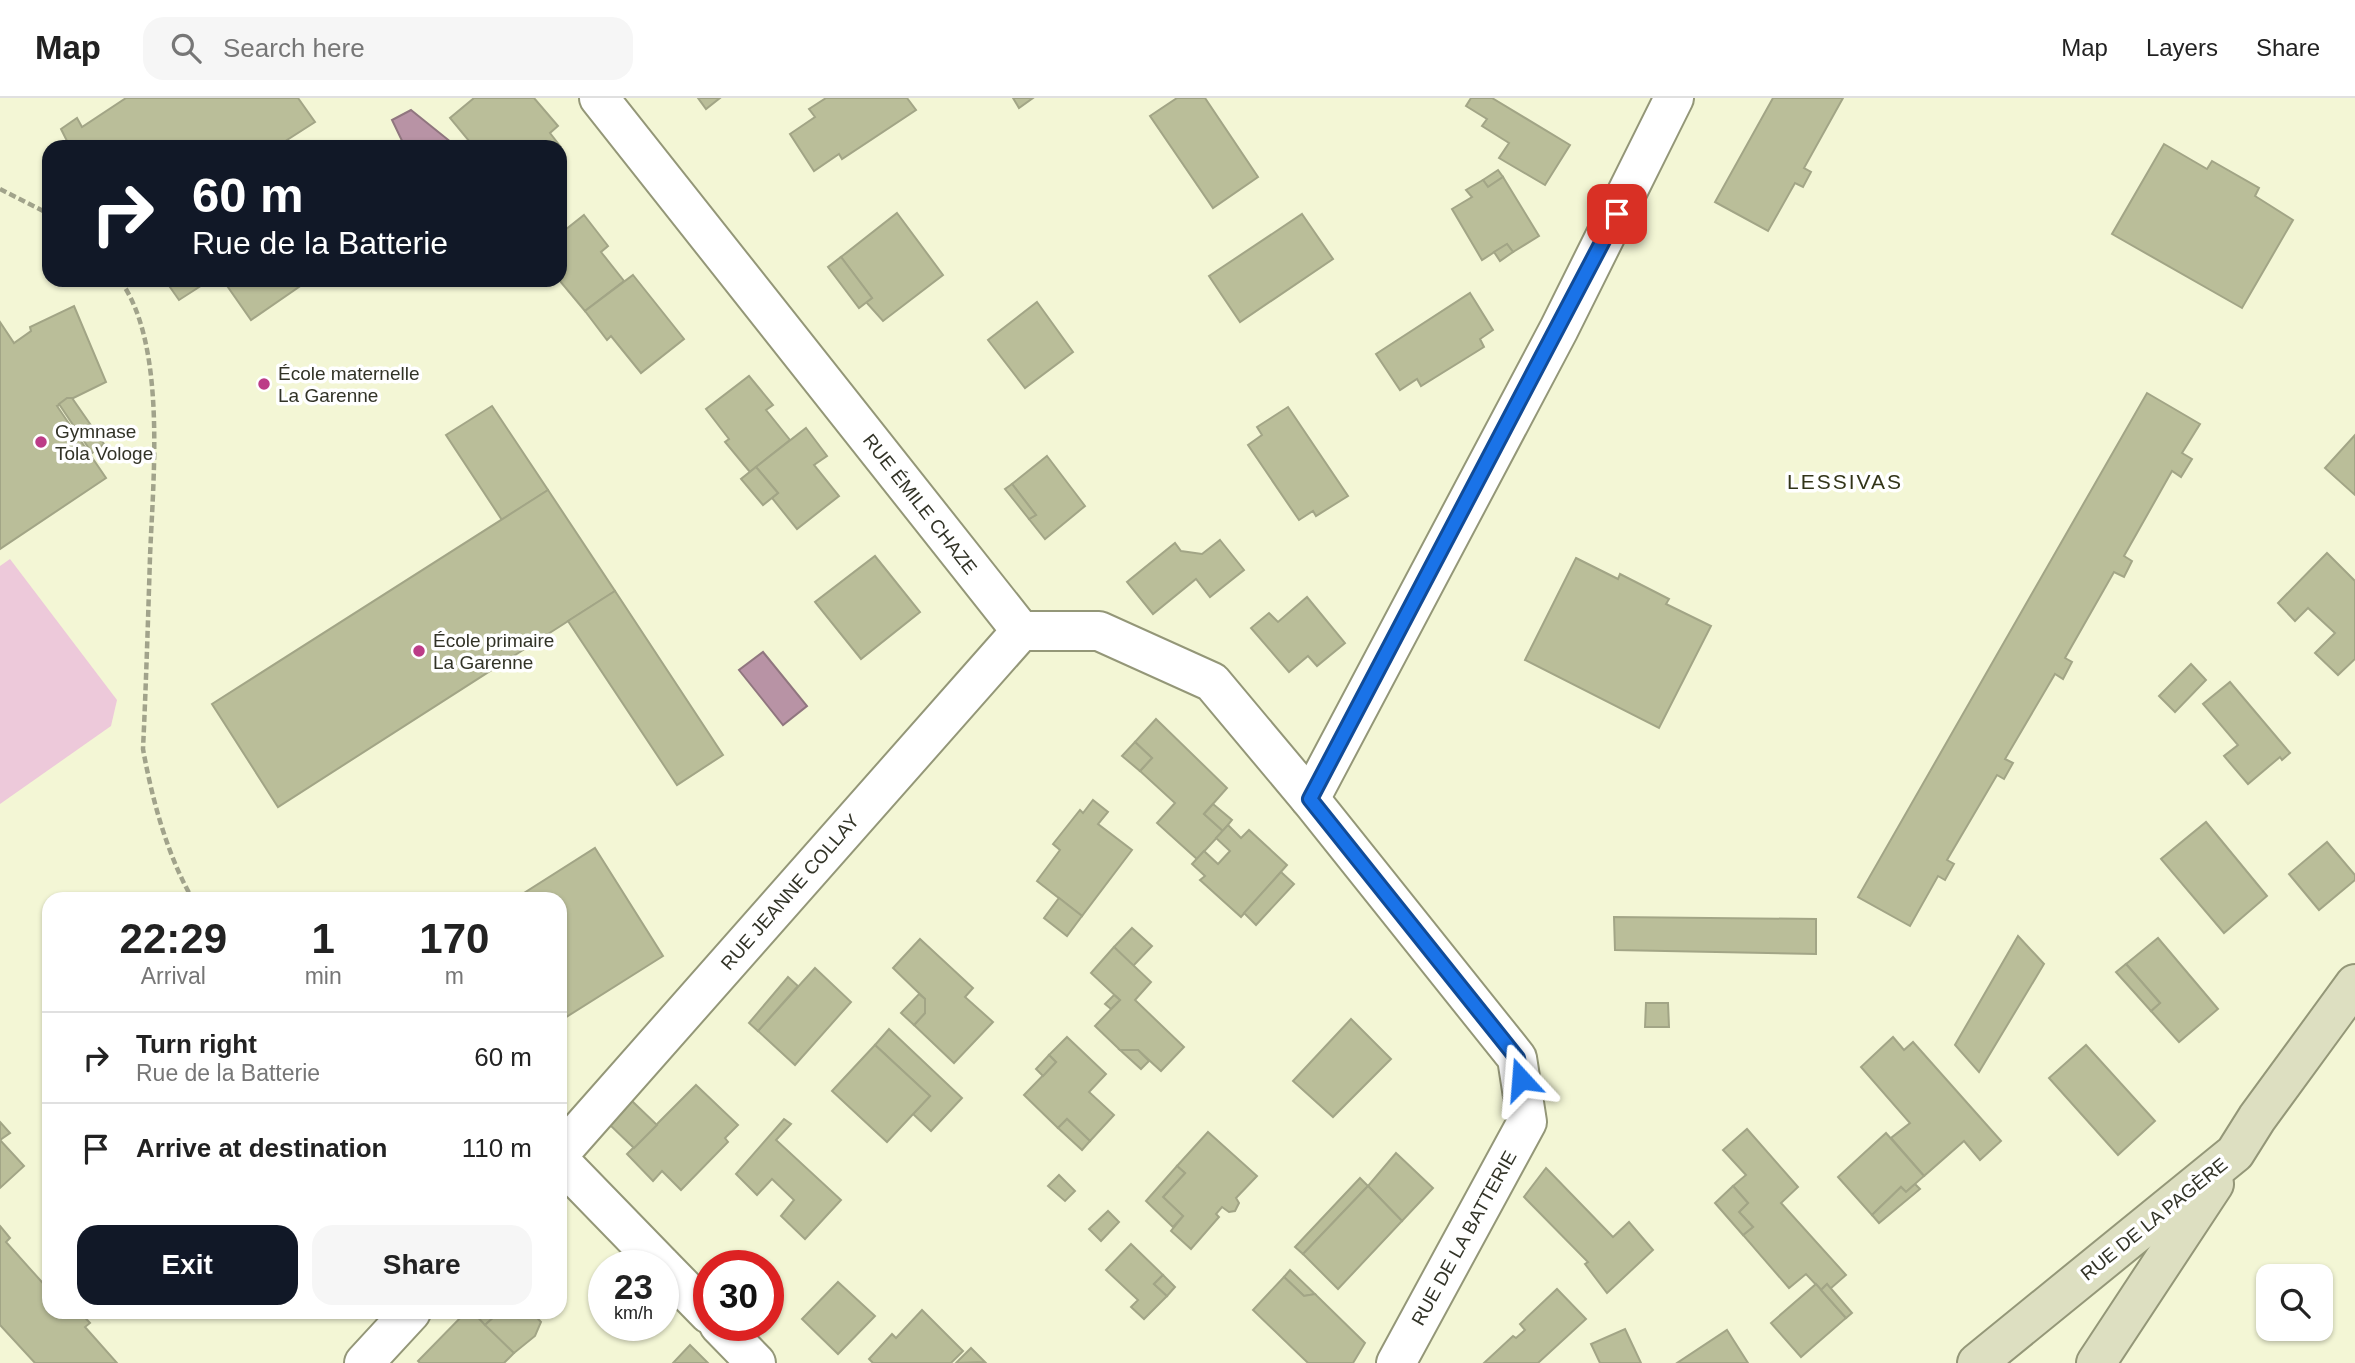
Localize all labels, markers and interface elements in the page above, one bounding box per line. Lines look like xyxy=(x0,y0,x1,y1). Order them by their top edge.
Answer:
search box xyxy=(143,17,633,80)
text: Map xyxy=(35,29,101,66)
icon: search xyxy=(167,29,205,67)
text: Search here xyxy=(223,33,365,63)
text: Map xyxy=(2061,34,2108,61)
text: Layers xyxy=(2146,34,2218,61)
text: Share xyxy=(2256,34,2320,61)
icon: right xyxy=(77,168,168,259)
text: 60 m xyxy=(192,168,304,222)
pin xyxy=(1587,184,1647,244)
icon: arrive xyxy=(1598,195,1636,233)
text: Rue de la Batterie xyxy=(192,225,448,261)
place label: École maternelle La Garenne xyxy=(278,363,420,406)
marker: École maternelle La Garenne xyxy=(256,376,272,392)
place label: Gymnase Tola Vologe xyxy=(55,421,153,464)
street label: RUE ÉMILE CHAZE xyxy=(859,430,981,578)
marker: Gymnase Tola Vologe xyxy=(33,434,49,450)
district label: LESSIVAS xyxy=(1787,470,1903,493)
place label: École primaire La Garenne xyxy=(433,630,554,673)
marker: École primaire La Garenne xyxy=(411,643,427,659)
street label: RUE JEANNE COLLAY xyxy=(717,810,863,974)
text: 22:29 xyxy=(120,915,227,962)
text: 1 xyxy=(311,915,335,962)
text: 170 xyxy=(419,915,489,962)
text: Arrival xyxy=(141,963,206,989)
text: min xyxy=(305,963,342,989)
text: m xyxy=(445,963,464,989)
text: Turn right xyxy=(136,1029,257,1059)
icon: right xyxy=(77,1039,115,1077)
text: 60 m xyxy=(474,1042,532,1072)
position arrow xyxy=(1484,1042,1558,1116)
text: Rue de la Batterie xyxy=(136,1060,320,1086)
icon: arrive xyxy=(77,1130,115,1168)
text: Arrive at destination xyxy=(136,1133,387,1163)
text: 110 m xyxy=(462,1133,532,1163)
street label: RUE DE LA BATTERIE xyxy=(1407,1147,1521,1329)
street label: RUE DE LA PAGÈRE xyxy=(2077,1153,2231,1285)
button: Exit xyxy=(77,1225,298,1305)
button: Share xyxy=(312,1225,532,1305)
speed limit sign: 30 xyxy=(693,1250,784,1341)
map controls xyxy=(2256,1264,2333,1341)
button: search xyxy=(2256,1264,2333,1341)
text: 23 xyxy=(614,1267,653,1306)
text: km/h xyxy=(614,1303,653,1323)

